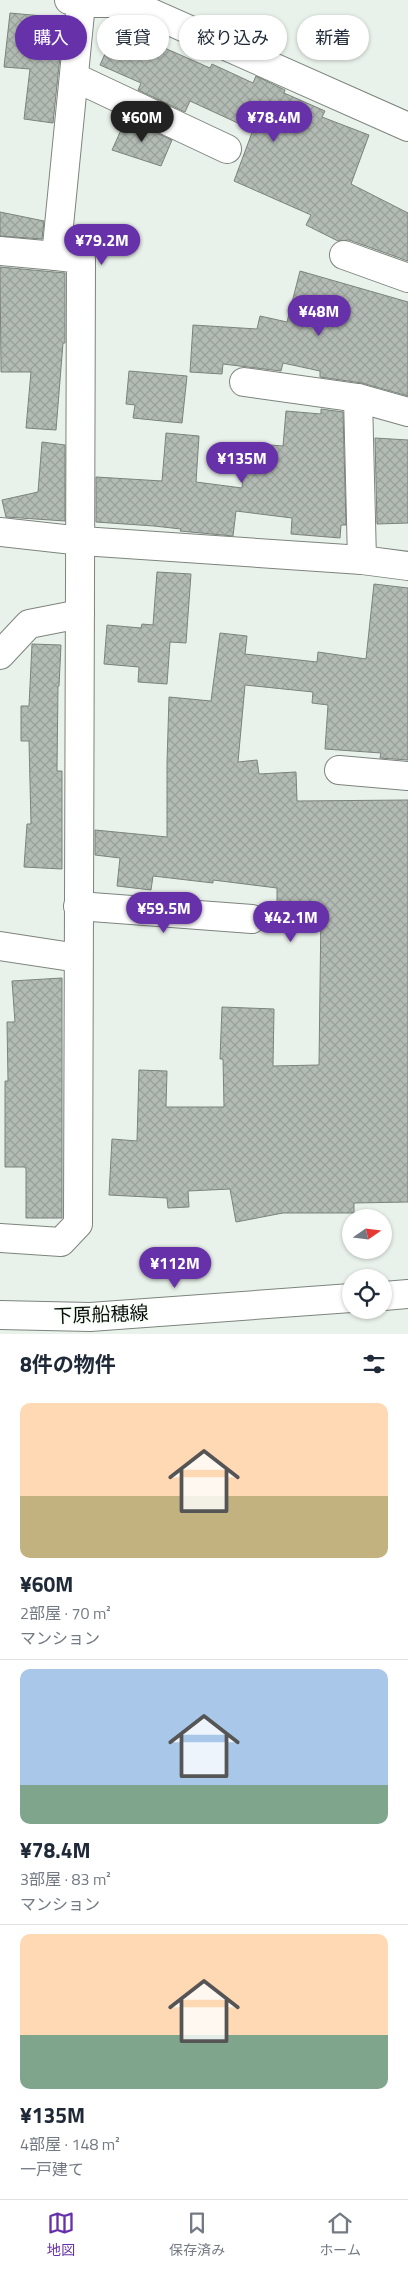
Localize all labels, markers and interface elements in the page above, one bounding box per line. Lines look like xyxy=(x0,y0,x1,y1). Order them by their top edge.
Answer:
chip: 購入 xyxy=(15,15,87,60)
chip: 賃貸 xyxy=(97,15,169,60)
chip: 絞り込み xyxy=(179,15,287,60)
chip: 新着 xyxy=(297,15,369,60)
pin: ¥60M xyxy=(112,100,172,143)
pin: ¥78.4M xyxy=(233,100,315,143)
text: ¥60M xyxy=(122,105,162,129)
text: ¥78.4M xyxy=(247,105,301,129)
pin: ¥79.2M xyxy=(61,224,143,266)
text: ¥79.2M xyxy=(75,228,129,252)
pin: ¥48M xyxy=(289,294,349,337)
text: ¥48M xyxy=(299,299,339,323)
pin: ¥135M xyxy=(207,442,277,484)
text: ¥135M xyxy=(217,446,267,470)
pin: ¥59.5M xyxy=(123,892,205,934)
text: ¥59.5M xyxy=(137,896,191,920)
pin: ¥42.1M xyxy=(250,900,332,943)
text: ¥42.1M xyxy=(264,905,318,929)
north arrow xyxy=(342,1209,392,1259)
map controls xyxy=(342,1209,392,1319)
pin: ¥112M xyxy=(140,1246,210,1289)
text: ¥112M xyxy=(150,1251,200,1275)
button: locate xyxy=(342,1269,392,1319)
street label: 下原船穂線 xyxy=(53,1297,149,1330)
text: 8件の物件 xyxy=(20,1348,116,1380)
icon: filters xyxy=(360,1350,388,1378)
icon: home xyxy=(159,1436,249,1526)
text: ¥60M xyxy=(20,1568,73,1600)
text: 2部屋 · 70 m² xyxy=(20,1601,111,1625)
text: マンション xyxy=(20,1626,100,1650)
icon: home xyxy=(159,1701,249,1791)
text: ¥78.4M xyxy=(20,1834,90,1866)
text: 3部屋 · 83 m² xyxy=(20,1867,111,1891)
text: マンション xyxy=(20,1892,100,1916)
icon: home xyxy=(159,1966,249,2056)
text: ¥135M xyxy=(20,2099,85,2131)
text: 4部屋 · 148 m² xyxy=(20,2132,120,2156)
text: 一戸建て xyxy=(20,2157,84,2181)
tab: 地図 xyxy=(47,2209,75,2260)
tab: 保存済み xyxy=(169,2209,225,2260)
tab: ホーム xyxy=(319,2209,361,2260)

